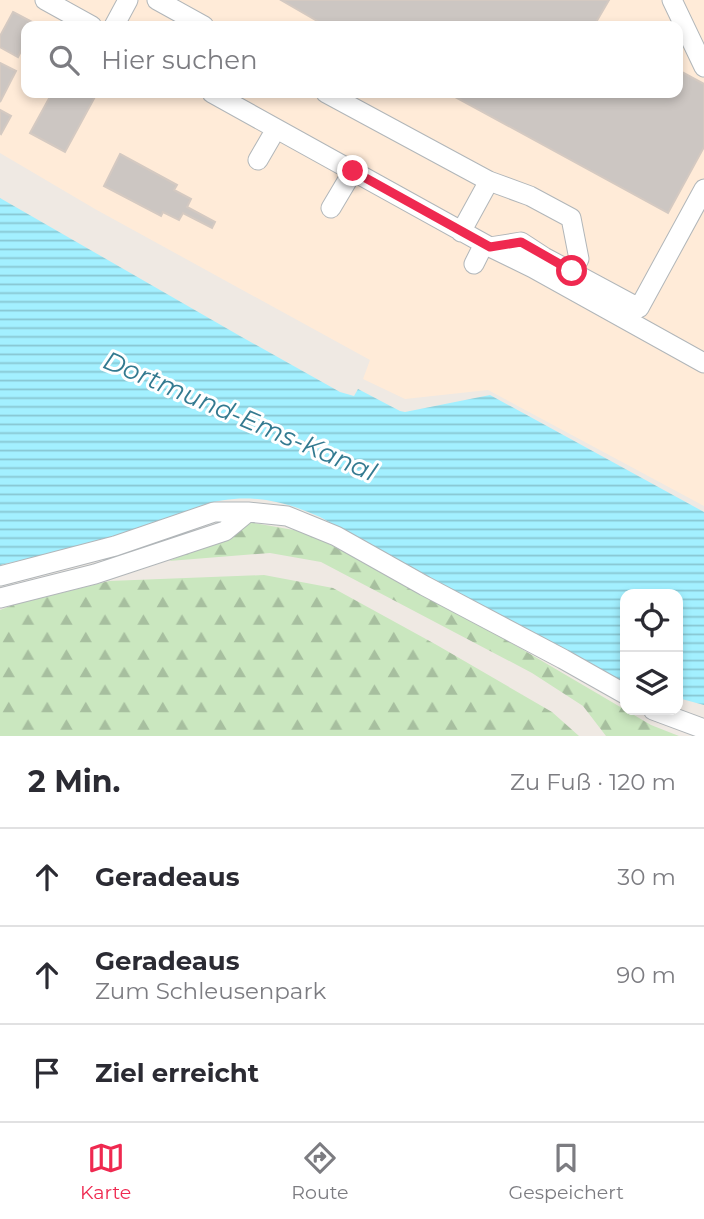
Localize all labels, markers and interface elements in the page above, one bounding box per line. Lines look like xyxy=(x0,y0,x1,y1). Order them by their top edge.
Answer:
search box xyxy=(21,21,683,98)
icon: search xyxy=(45,41,83,79)
text: Hier suchen xyxy=(101,44,258,76)
route end xyxy=(337,155,368,186)
route start xyxy=(556,255,587,286)
water label: Dortmund-Ems-Kanal xyxy=(99,344,381,488)
map controls xyxy=(620,589,683,715)
button: locate xyxy=(620,589,683,652)
button: layers xyxy=(620,652,683,715)
text: 2 Min. xyxy=(28,763,120,800)
text: Zu Fuß · 120 m xyxy=(510,768,676,796)
icon: ahead xyxy=(28,858,66,896)
text: Geradeaus xyxy=(95,861,240,893)
text: 30 m xyxy=(617,863,676,891)
text: Geradeaus xyxy=(95,945,240,977)
icon: ahead xyxy=(28,956,66,994)
text: 90 m xyxy=(616,961,676,989)
text: Zum Schleusenpark xyxy=(95,977,326,1005)
icon: arrive xyxy=(28,1054,66,1092)
text: Ziel erreicht xyxy=(95,1057,259,1089)
tab: Karte xyxy=(80,1139,131,1204)
tab: Route xyxy=(291,1139,349,1204)
tab: Gespeichert xyxy=(509,1139,624,1204)

